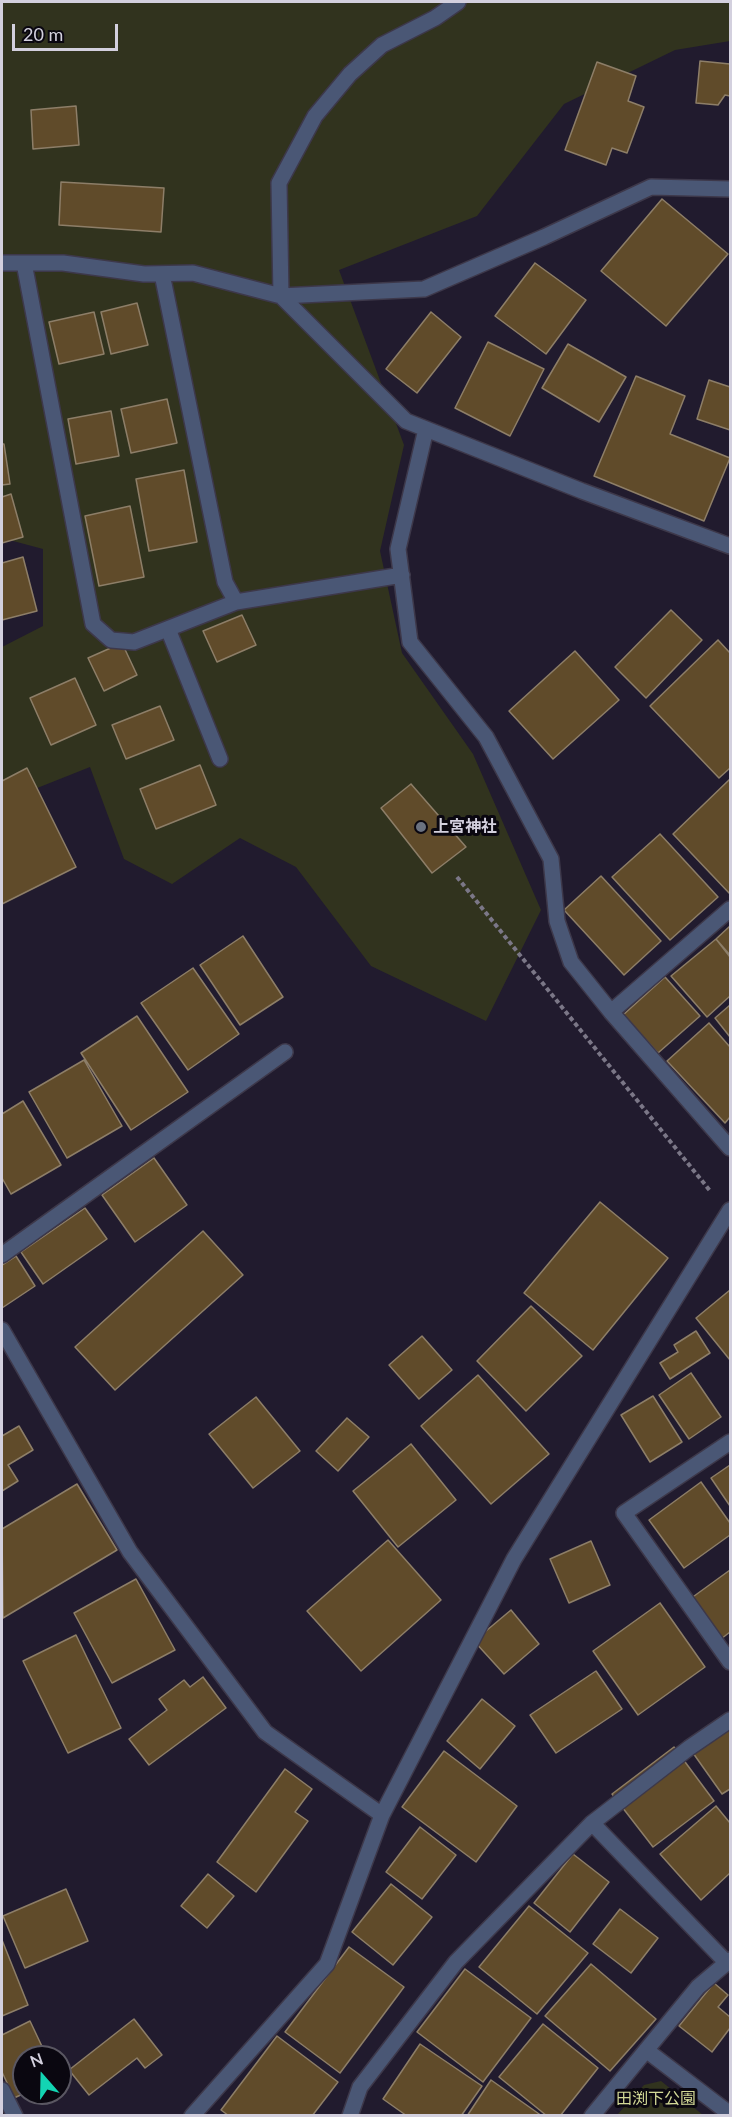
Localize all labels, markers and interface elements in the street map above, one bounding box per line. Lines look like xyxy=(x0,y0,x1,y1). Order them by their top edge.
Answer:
scale bar xyxy=(15,12,122,50)
text: 20 m xyxy=(23,23,63,45)
place label: 上宮神社 xyxy=(433,817,497,837)
marker: 上宮神社 xyxy=(414,820,428,834)
north arrow xyxy=(12,2045,72,2105)
text: N xyxy=(27,2048,45,2071)
park label: 田渕下公園 xyxy=(616,2089,696,2109)

